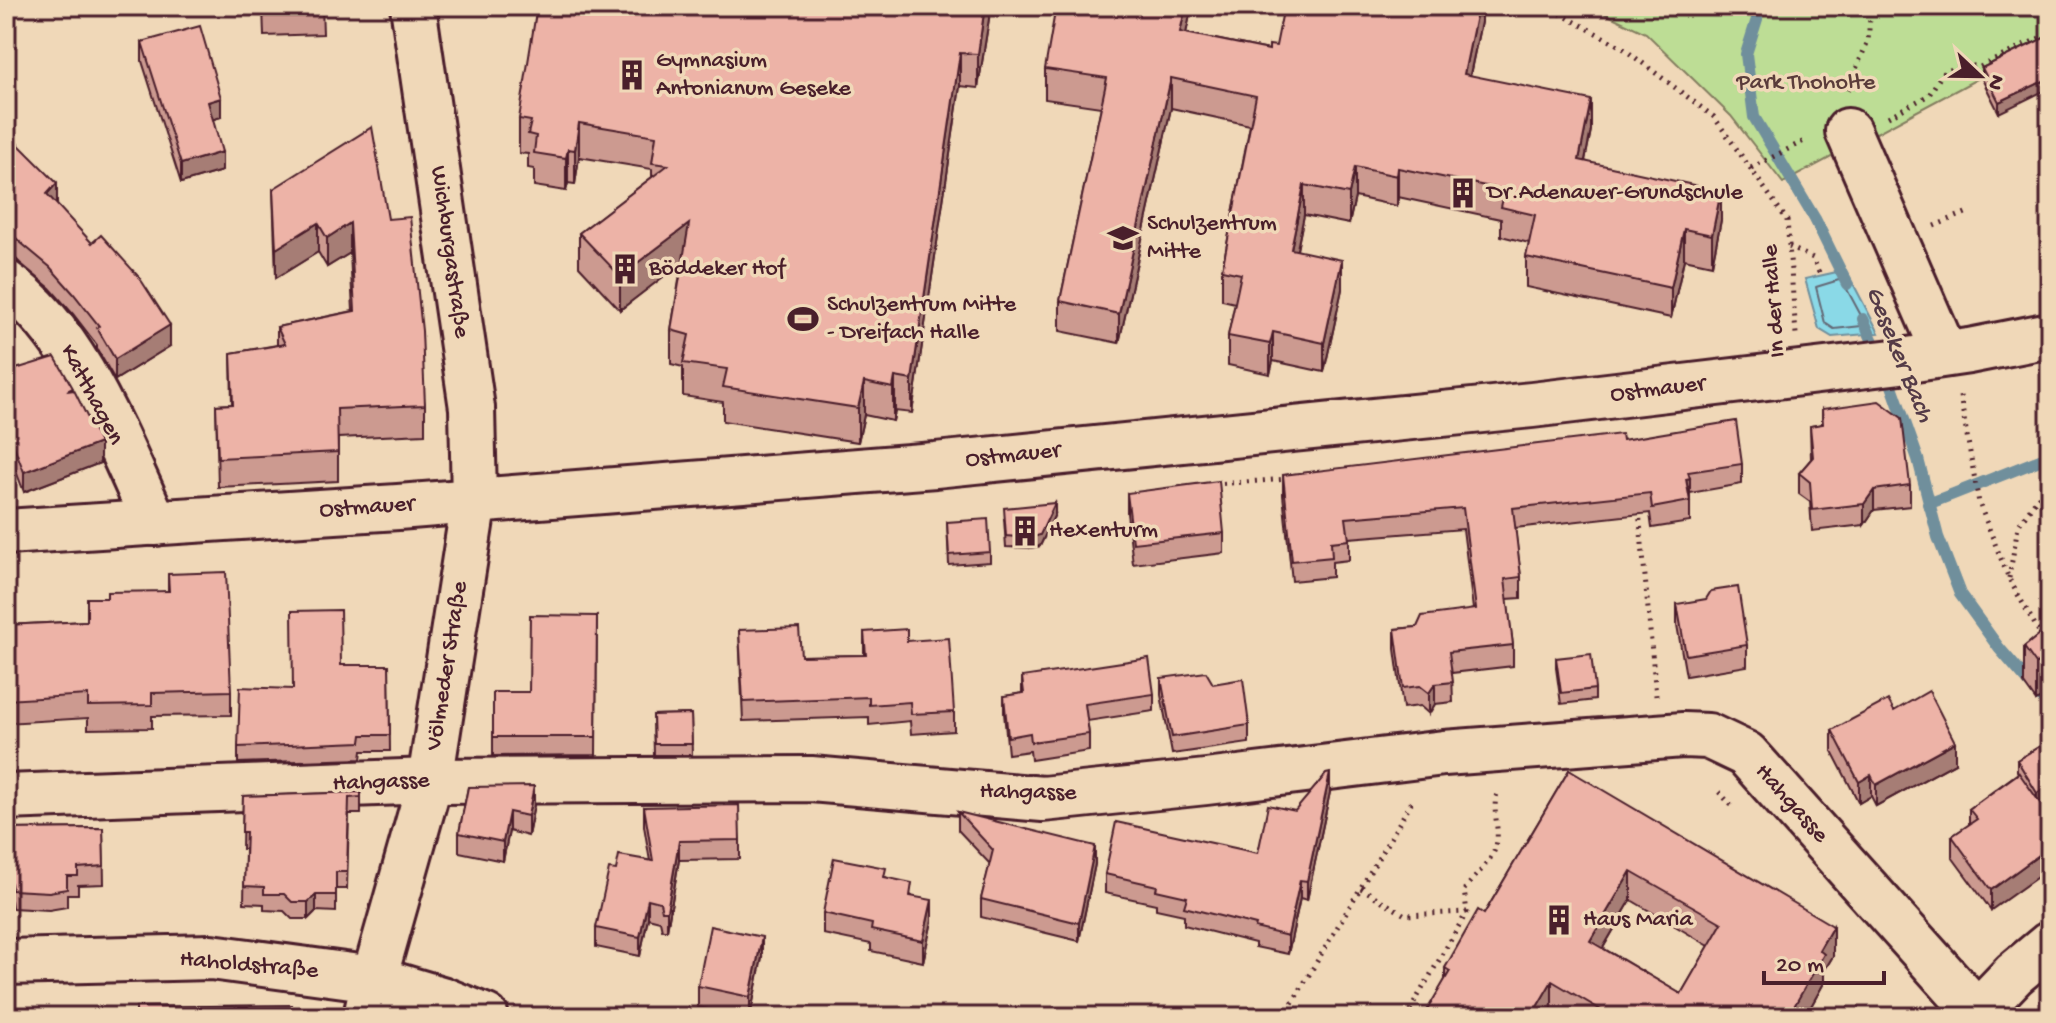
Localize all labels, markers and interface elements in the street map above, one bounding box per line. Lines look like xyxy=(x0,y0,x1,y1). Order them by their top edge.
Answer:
north arrow xyxy=(1940,36,2020,116)
place label: Gymnasium Antonianum Geseke xyxy=(656,47,852,104)
building icon: Gymnasium Antonianum Geseke xyxy=(615,58,649,92)
park label: Park Thoholte xyxy=(1736,69,1876,98)
text: N xyxy=(1980,70,2010,94)
street label: Wichburgastraße xyxy=(423,164,476,341)
building icon: Dr.Adenauer-Grundschule xyxy=(1446,176,1480,210)
place label: Dr.Adenauer-Grundschule xyxy=(1485,179,1743,208)
place label: Schulzentrum Mitte xyxy=(1147,210,1277,267)
school or university icon: Schulzentrum Mitte xyxy=(1106,221,1140,255)
street label: In der Halle xyxy=(1757,243,1793,359)
building icon: Böddeker Hof xyxy=(608,252,642,286)
place label: Böddeker Hof xyxy=(648,255,787,284)
water label: Geseker Bach xyxy=(1857,283,1940,428)
place label: Schulzentrum Mitte - Dreifach Halle xyxy=(827,291,1017,348)
sports icon: Schulzentrum Mitte - Dreifach Halle xyxy=(786,302,820,336)
street label: Katthagen xyxy=(52,340,130,451)
street label: Ostmauer xyxy=(1609,369,1710,410)
street label: Ostmauer xyxy=(964,436,1065,475)
street label: Ostmauer xyxy=(318,490,418,526)
building icon: Hexenturm xyxy=(1008,514,1042,548)
place label: Hexenturm xyxy=(1049,517,1158,546)
street label: Völmeder Straße xyxy=(420,579,476,754)
street label: Hahgasse xyxy=(1748,758,1835,850)
street label: Hahgasse xyxy=(332,767,431,799)
street label: Hahgasse xyxy=(979,778,1077,808)
building icon: Haus Maria xyxy=(1542,903,1576,937)
place label: Haus Maria xyxy=(1583,906,1693,935)
scale bar xyxy=(1764,935,1884,985)
street label: Haholdstraße xyxy=(178,945,320,987)
text: 20 m xyxy=(1776,952,1824,981)

